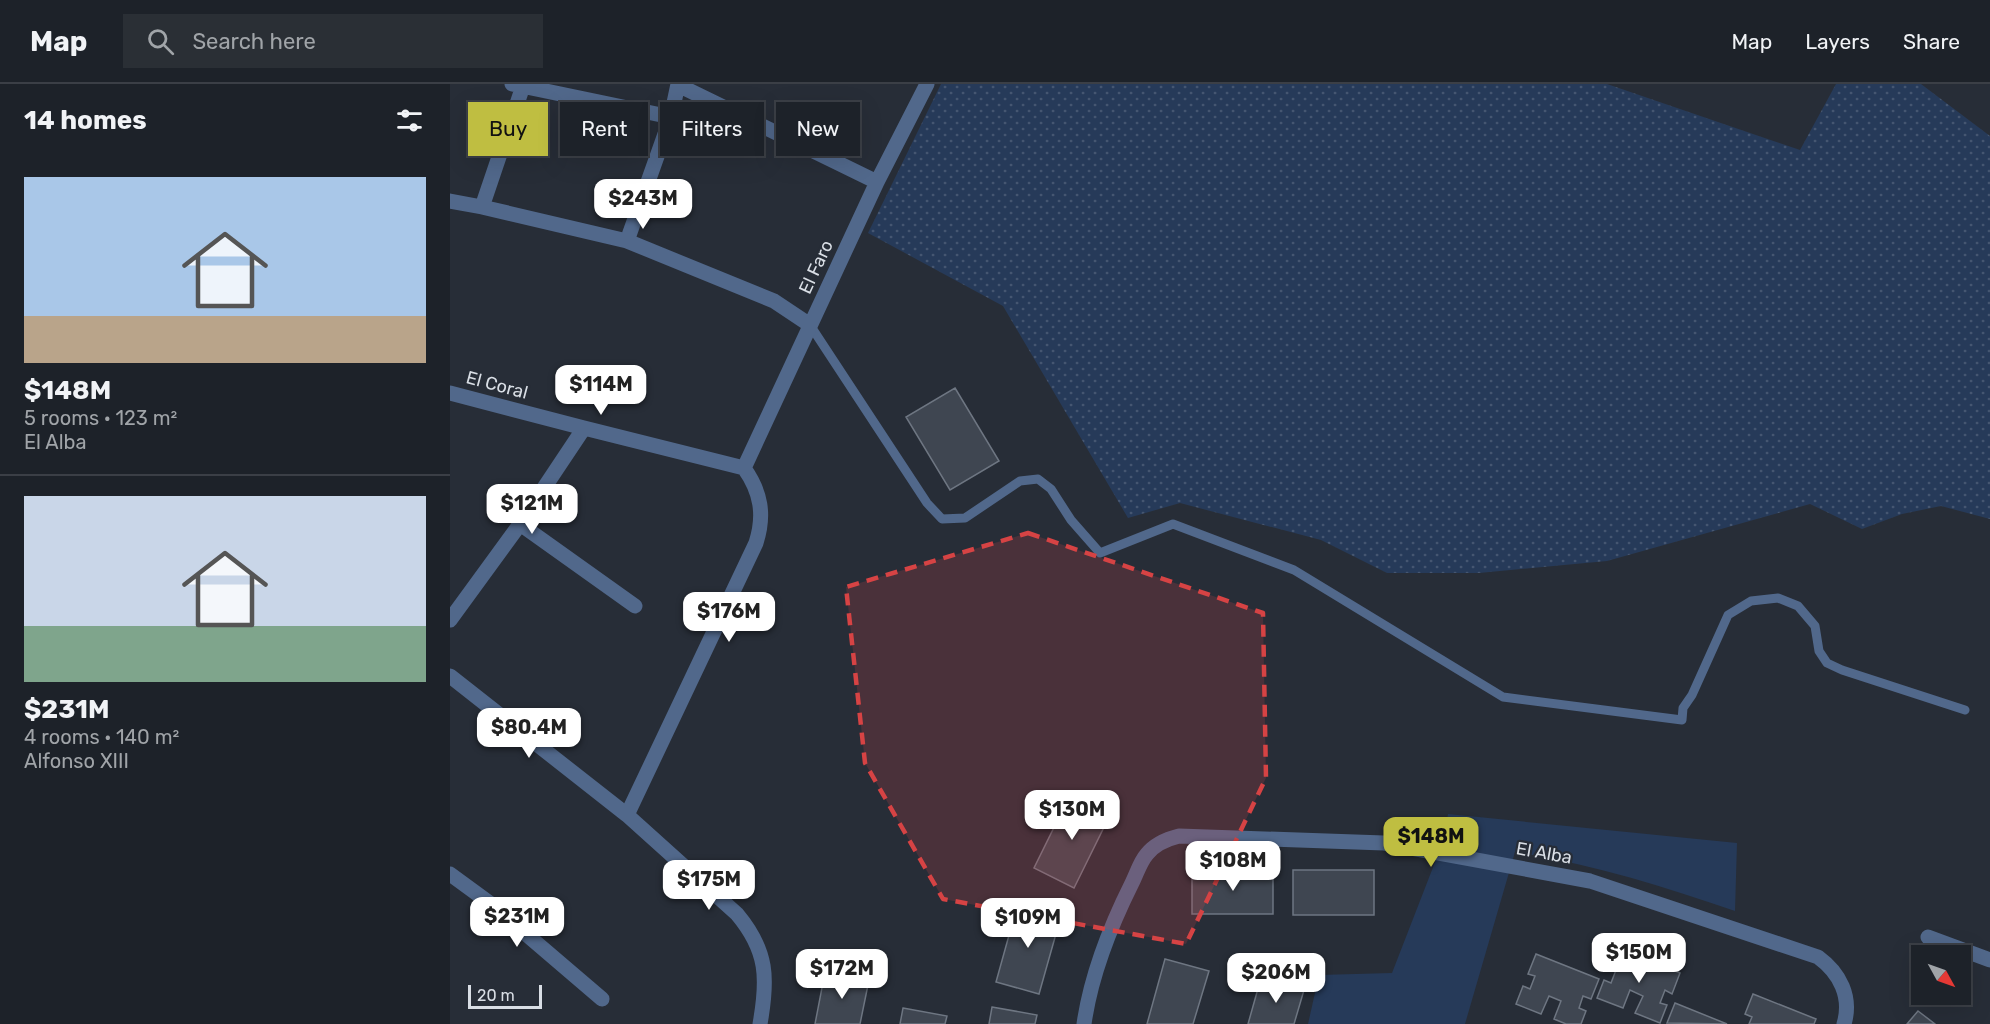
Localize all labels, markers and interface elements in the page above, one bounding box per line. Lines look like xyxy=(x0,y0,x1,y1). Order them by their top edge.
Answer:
search box xyxy=(123,14,543,68)
text: Map xyxy=(30,25,87,58)
icon: search xyxy=(144,25,177,58)
text: Search here xyxy=(192,28,316,55)
text: Map xyxy=(1731,29,1772,54)
text: Layers xyxy=(1805,29,1870,54)
text: Share xyxy=(1903,29,1960,54)
chip: Buy xyxy=(468,102,548,156)
chip: Rent xyxy=(560,102,648,156)
chip: Filters xyxy=(660,102,764,156)
chip: New xyxy=(776,102,860,156)
icon: filters xyxy=(393,104,426,137)
text: 14 homes xyxy=(24,105,147,136)
pin: $243M xyxy=(601,179,685,230)
text: $243M xyxy=(608,186,678,210)
icon: home xyxy=(171,216,279,324)
street label: El Faro xyxy=(794,237,838,297)
pin: $114M xyxy=(559,365,643,416)
street label: El Coral xyxy=(464,366,530,404)
text: $114M xyxy=(569,372,633,396)
text: $148M xyxy=(24,375,111,406)
text: 5 rooms · 123 m² xyxy=(24,406,177,430)
text: El Alba xyxy=(24,430,87,454)
pin: $121M xyxy=(490,484,574,535)
text: $121M xyxy=(501,491,563,515)
icon: home xyxy=(171,535,279,643)
pin: $176M xyxy=(687,592,771,643)
text: $176M xyxy=(697,599,761,623)
text: $231M xyxy=(24,694,110,725)
pin: $80.4M xyxy=(480,708,578,759)
text: $80.4M xyxy=(491,715,567,739)
text: 4 rooms · 140 m² xyxy=(24,725,179,749)
text: Alfonso XIII xyxy=(24,749,129,773)
pin: $130M xyxy=(1030,790,1114,841)
text: $130M xyxy=(1039,797,1105,821)
pin: $148M xyxy=(1389,817,1473,868)
text: $148M xyxy=(1397,824,1465,848)
street label: El Alba xyxy=(1514,837,1574,869)
pin: $108M xyxy=(1191,841,1275,892)
text: $108M xyxy=(1200,848,1267,872)
pin: $175M xyxy=(667,860,751,911)
text: $175M xyxy=(677,867,741,891)
pin: $231M xyxy=(475,897,559,948)
pin: $109M xyxy=(986,898,1070,949)
text: $231M xyxy=(484,904,550,928)
text: $109M xyxy=(995,905,1061,929)
pin: $150M xyxy=(1597,933,1681,984)
text: $150M xyxy=(1606,940,1672,964)
north arrow xyxy=(1911,945,1971,1005)
map controls xyxy=(1911,945,1971,1005)
pin: $172M xyxy=(800,949,884,1000)
pin: $206M xyxy=(1234,953,1318,1004)
text: $172M xyxy=(810,956,874,980)
text: $206M xyxy=(1241,960,1311,984)
scale bar xyxy=(468,982,542,1010)
text: 20 m xyxy=(477,986,515,1005)

